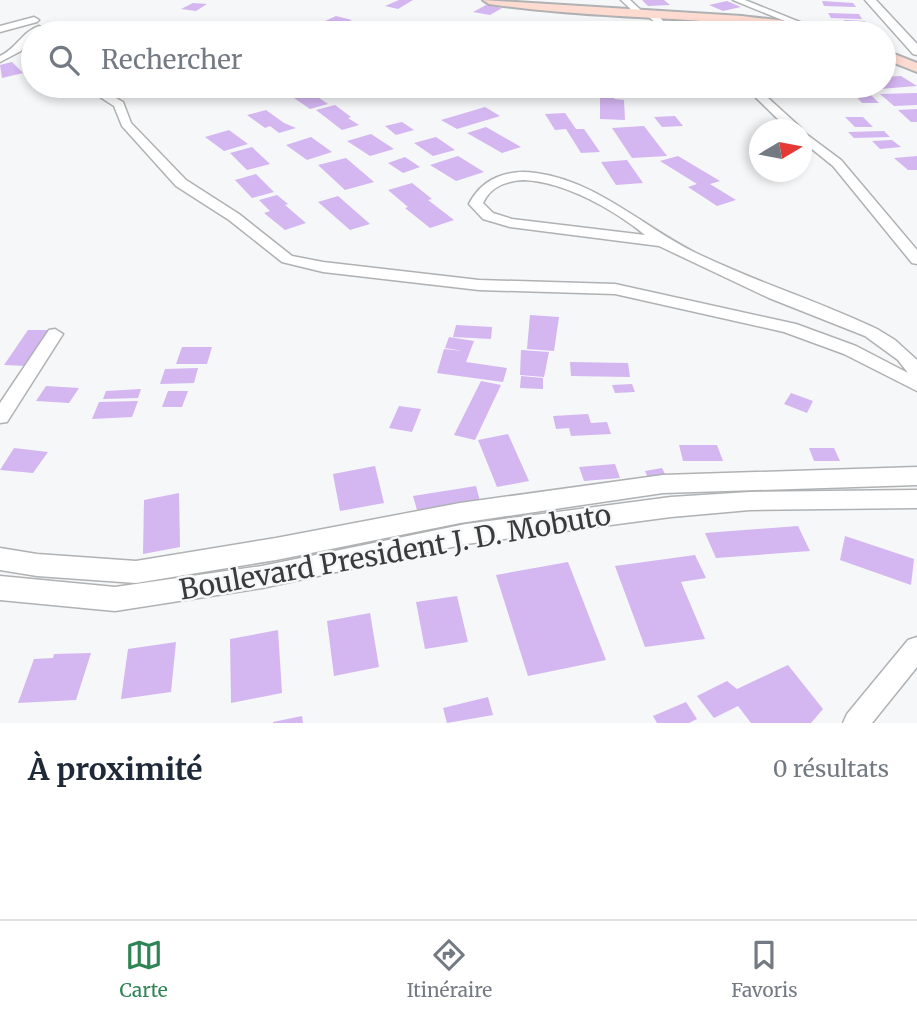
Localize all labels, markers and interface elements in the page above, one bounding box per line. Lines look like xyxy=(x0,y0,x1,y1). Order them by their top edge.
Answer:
search box xyxy=(21,21,896,98)
icon: search xyxy=(45,41,83,79)
text: Rechercher xyxy=(101,43,243,76)
north arrow xyxy=(749,119,812,182)
street label: Boulevard President J. D. Mobuto xyxy=(176,496,614,608)
text: À proximité xyxy=(28,750,203,788)
text: 0 résultats xyxy=(773,754,889,783)
tab: Carte xyxy=(119,936,168,1002)
tab: Itinéraire xyxy=(407,936,492,1002)
tab: Favoris xyxy=(731,936,798,1002)

